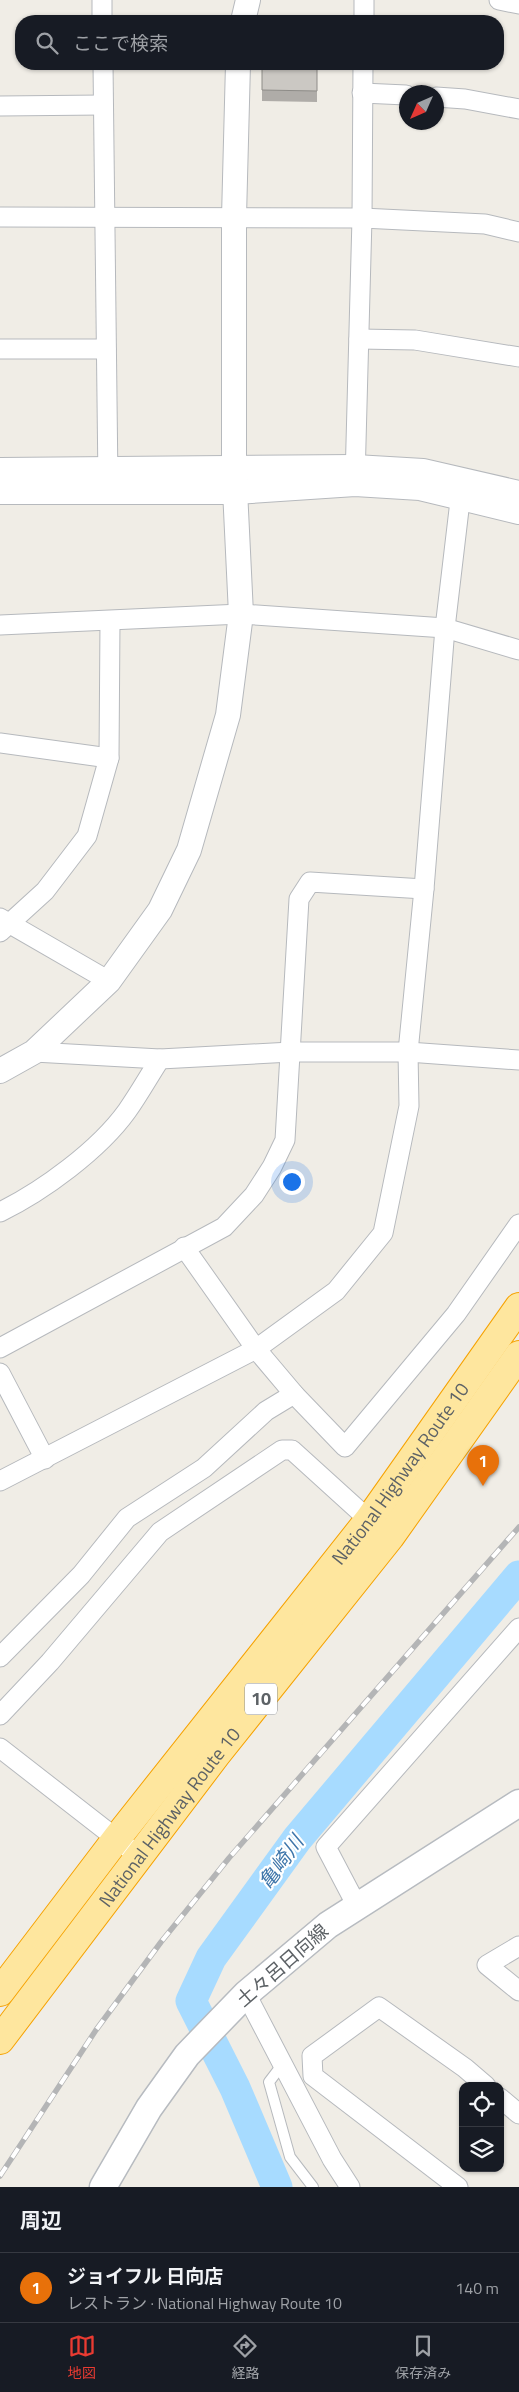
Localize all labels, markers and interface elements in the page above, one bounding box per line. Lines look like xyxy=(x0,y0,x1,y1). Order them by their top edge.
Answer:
search box xyxy=(15,15,504,70)
text: ここで検索 xyxy=(73,28,168,57)
icon: search xyxy=(33,29,61,57)
north arrow xyxy=(399,85,444,130)
your location xyxy=(279,1169,305,1195)
street label: National Highway Route 10 xyxy=(324,1376,476,1571)
pin: 1 xyxy=(467,1445,499,1486)
road number: 10 xyxy=(245,1684,277,1715)
street label: National Highway Route 10 xyxy=(91,1721,247,1913)
water label: 亀崎川 xyxy=(250,1827,312,1895)
street label: 土々呂日向線 xyxy=(229,1916,334,2013)
map controls xyxy=(459,2082,504,2172)
button: locate xyxy=(459,2082,504,2127)
button: layers xyxy=(459,2127,504,2172)
text: 周辺 xyxy=(20,2204,62,2236)
text: ジョイフル 日向店 xyxy=(67,2261,223,2290)
text: 1 xyxy=(32,2276,40,2300)
text: 140 m xyxy=(455,2276,499,2300)
text: レストラン · National Highway Route 10 xyxy=(67,2291,342,2315)
tab: 地図 xyxy=(68,2332,96,2383)
tab: 経路 xyxy=(231,2332,259,2383)
tab: 保存済み xyxy=(395,2332,451,2383)

